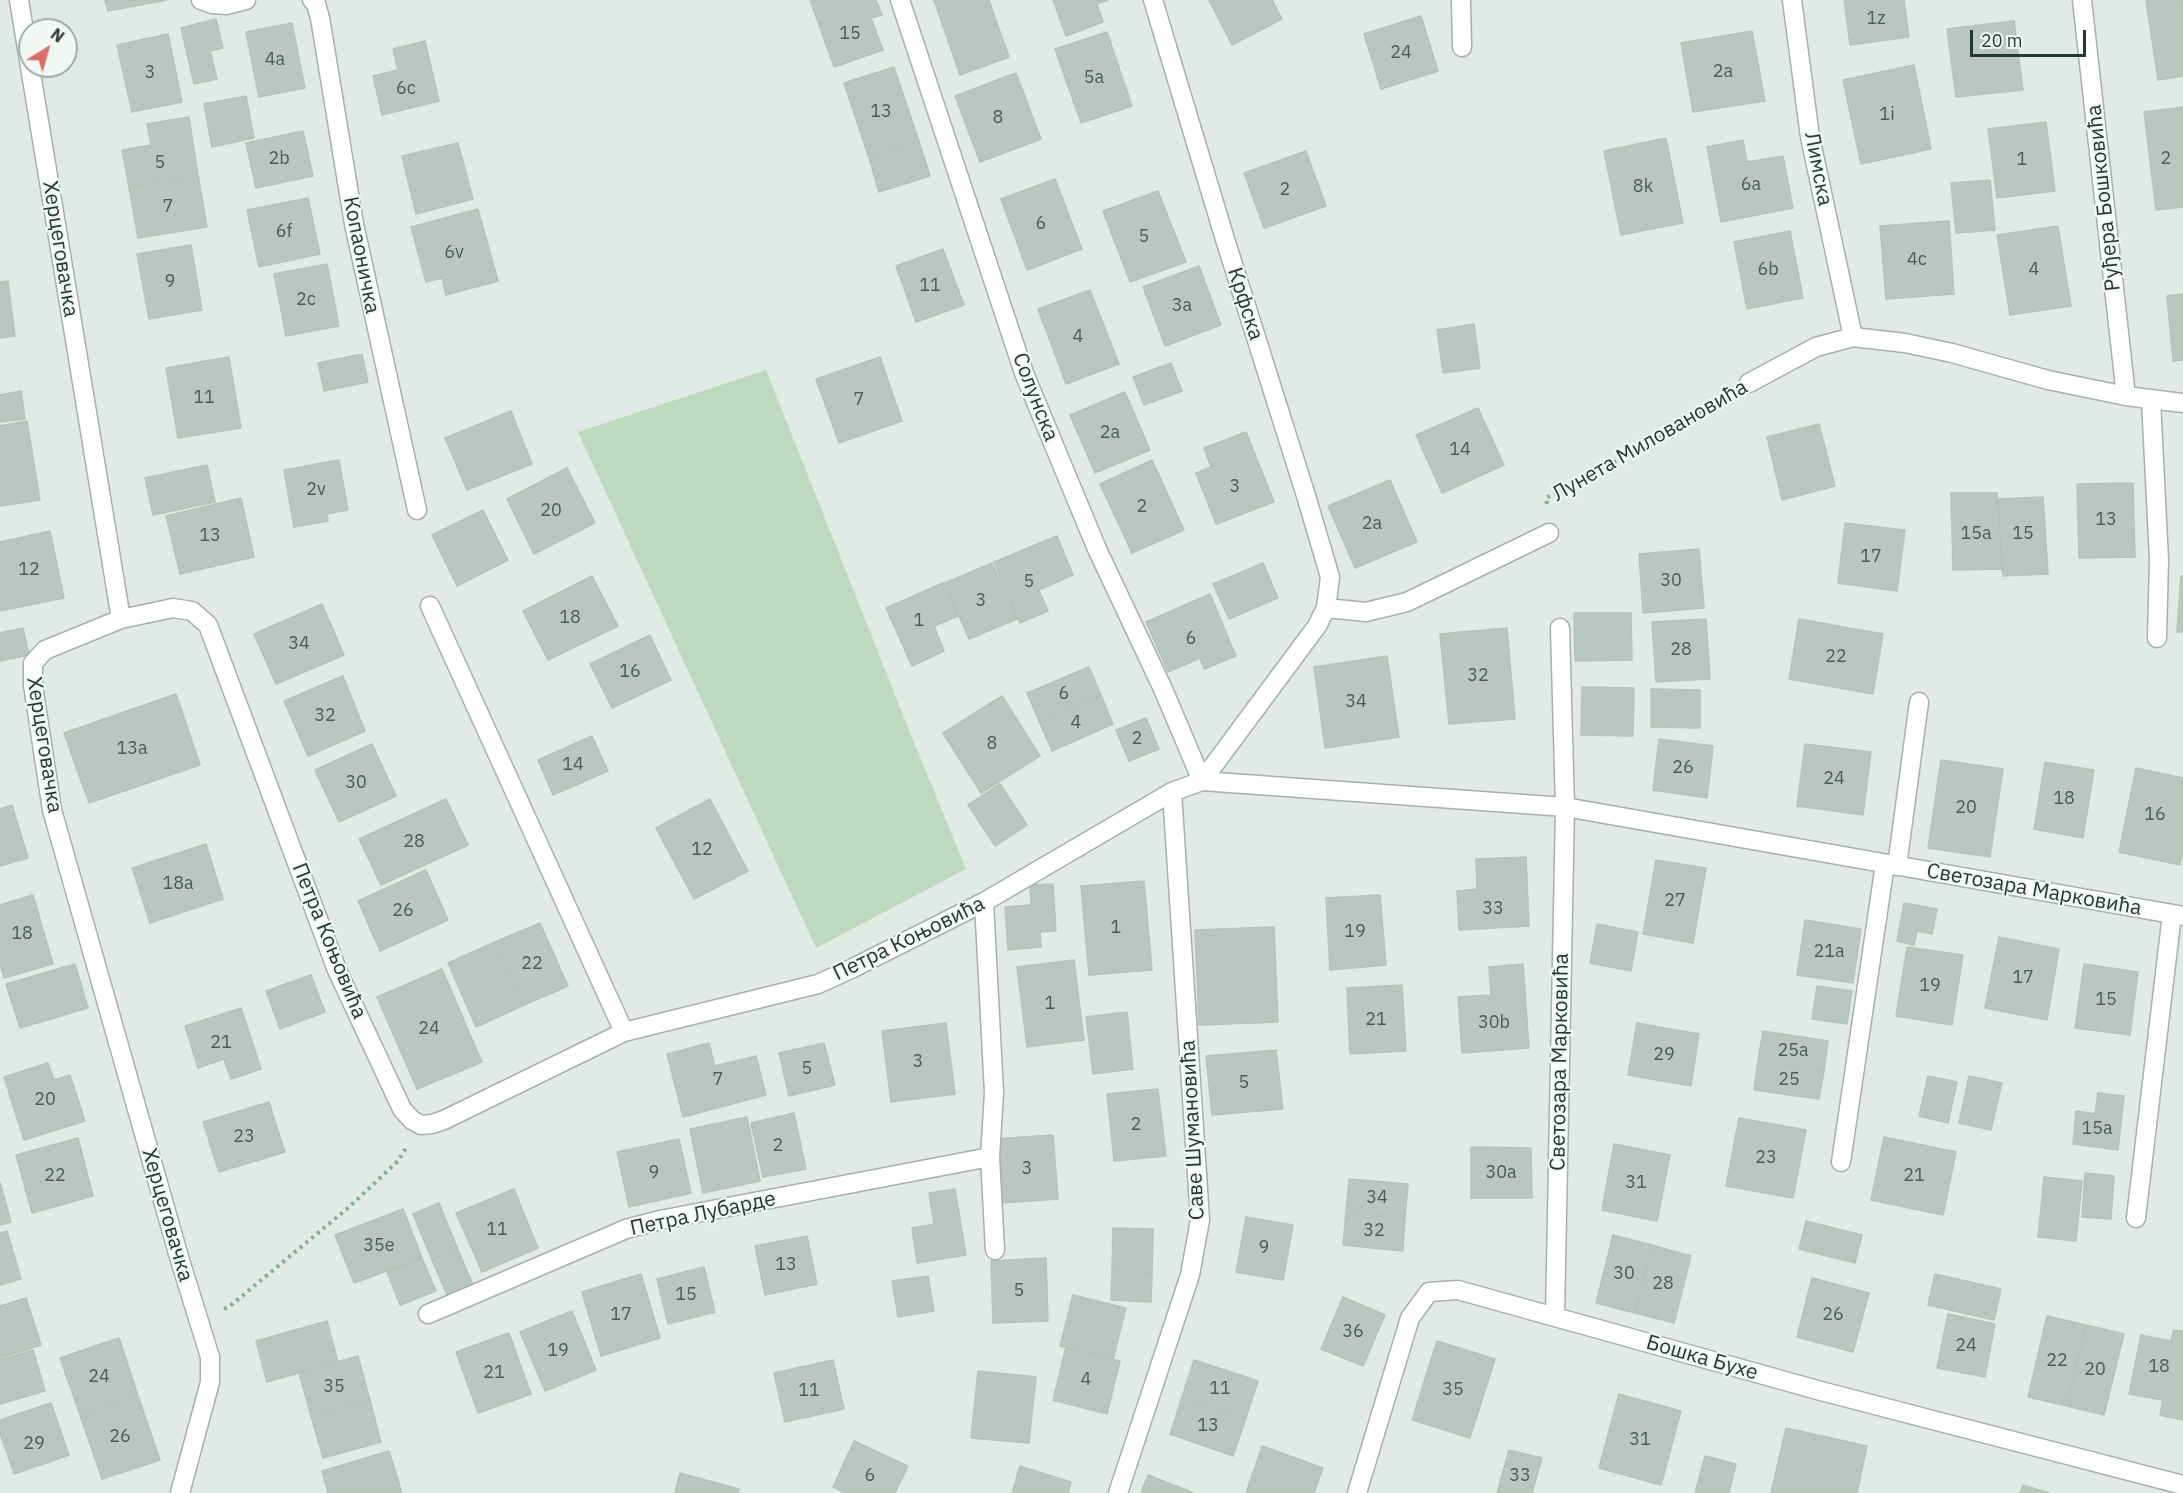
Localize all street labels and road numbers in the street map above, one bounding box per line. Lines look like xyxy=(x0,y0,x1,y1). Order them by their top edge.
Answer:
street label: Руђера Бошковића xyxy=(2082,103,2126,293)
street label: Лимска xyxy=(1799,130,1837,208)
street label: Херцеговачка xyxy=(37,179,83,319)
street label: Копаоничка xyxy=(337,194,385,316)
street label: Крфска xyxy=(1221,264,1269,344)
street label: Солунска xyxy=(1007,349,1063,445)
street label: Лунета Миловановића xyxy=(1548,375,1752,507)
street label: Херцеговачка xyxy=(21,675,67,815)
street label: Петра Коњовића xyxy=(286,859,372,1023)
street label: Светозара Марковића xyxy=(1925,859,2143,921)
street label: Петра Коњовића xyxy=(829,891,989,987)
street label: Светозара Марковића xyxy=(1546,953,1574,1171)
street label: Саве Шумановића xyxy=(1176,1039,1210,1221)
street label: Херцеговачка xyxy=(136,1146,198,1284)
street label: Петра Лубарде xyxy=(628,1186,778,1242)
street label: Бошка Бухе xyxy=(1643,1330,1761,1386)

